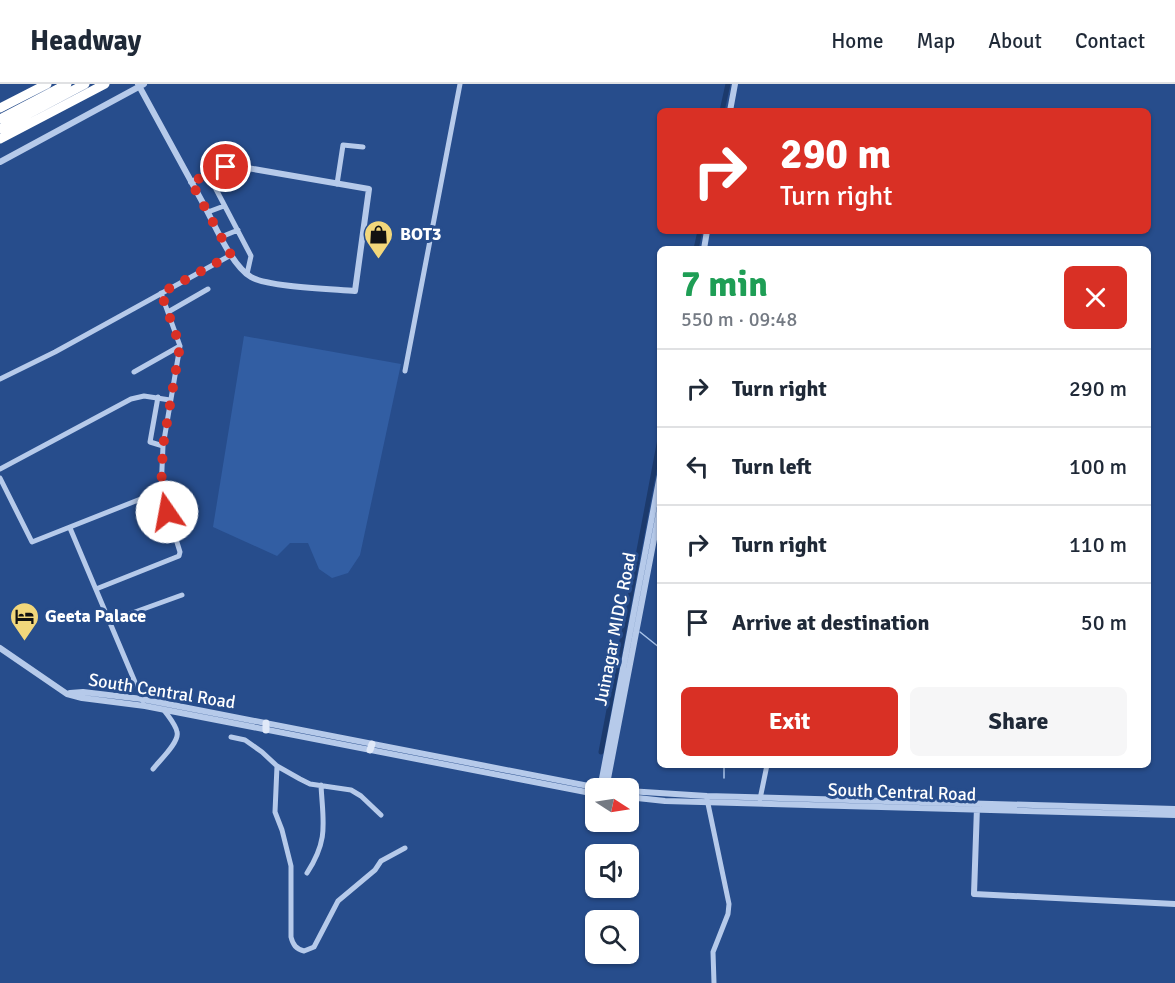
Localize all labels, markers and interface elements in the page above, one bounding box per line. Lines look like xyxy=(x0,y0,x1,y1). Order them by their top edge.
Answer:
text: Headway xyxy=(30,24,141,58)
text: Home xyxy=(831,28,884,54)
text: Map xyxy=(917,28,955,54)
text: About xyxy=(988,28,1042,54)
text: Contact xyxy=(1075,28,1145,54)
text: 290 m xyxy=(780,129,891,180)
icon: right xyxy=(681,132,759,210)
pin xyxy=(200,141,251,192)
icon: arrive xyxy=(209,150,242,183)
text: Turn right xyxy=(780,180,893,213)
shop icon: BOT3 xyxy=(363,218,395,260)
place label: BOT3 xyxy=(400,223,442,245)
text: 7 min xyxy=(681,262,768,307)
button: close xyxy=(1064,266,1127,329)
text: 550 m · 09:48 xyxy=(681,307,797,332)
icon: right xyxy=(681,372,714,405)
text: Turn right xyxy=(732,375,827,402)
text: 290 m xyxy=(1069,375,1127,402)
icon: left xyxy=(681,450,714,483)
text: Turn left xyxy=(732,453,812,480)
text: 100 m xyxy=(1069,453,1127,480)
position arrow xyxy=(135,480,199,544)
icon: right xyxy=(681,528,714,561)
text: Turn right xyxy=(732,531,827,558)
text: 110 m xyxy=(1069,531,1127,558)
street label: Juinagar MIDC Road xyxy=(589,551,641,707)
hotel icon: Geeta Palace xyxy=(8,600,40,642)
place label: Geeta Palace xyxy=(45,605,146,627)
icon: arrive xyxy=(681,606,714,639)
text: Arrive at destination xyxy=(732,609,929,636)
text: 50 m xyxy=(1081,609,1127,636)
street label: South Central Road xyxy=(87,669,237,713)
button: Exit xyxy=(681,687,898,756)
button: Share xyxy=(910,687,1127,756)
north arrow xyxy=(585,778,639,832)
map controls xyxy=(585,778,639,964)
street label: South Central Road xyxy=(827,778,977,806)
button: sound xyxy=(585,844,639,898)
button: search xyxy=(585,910,639,964)

